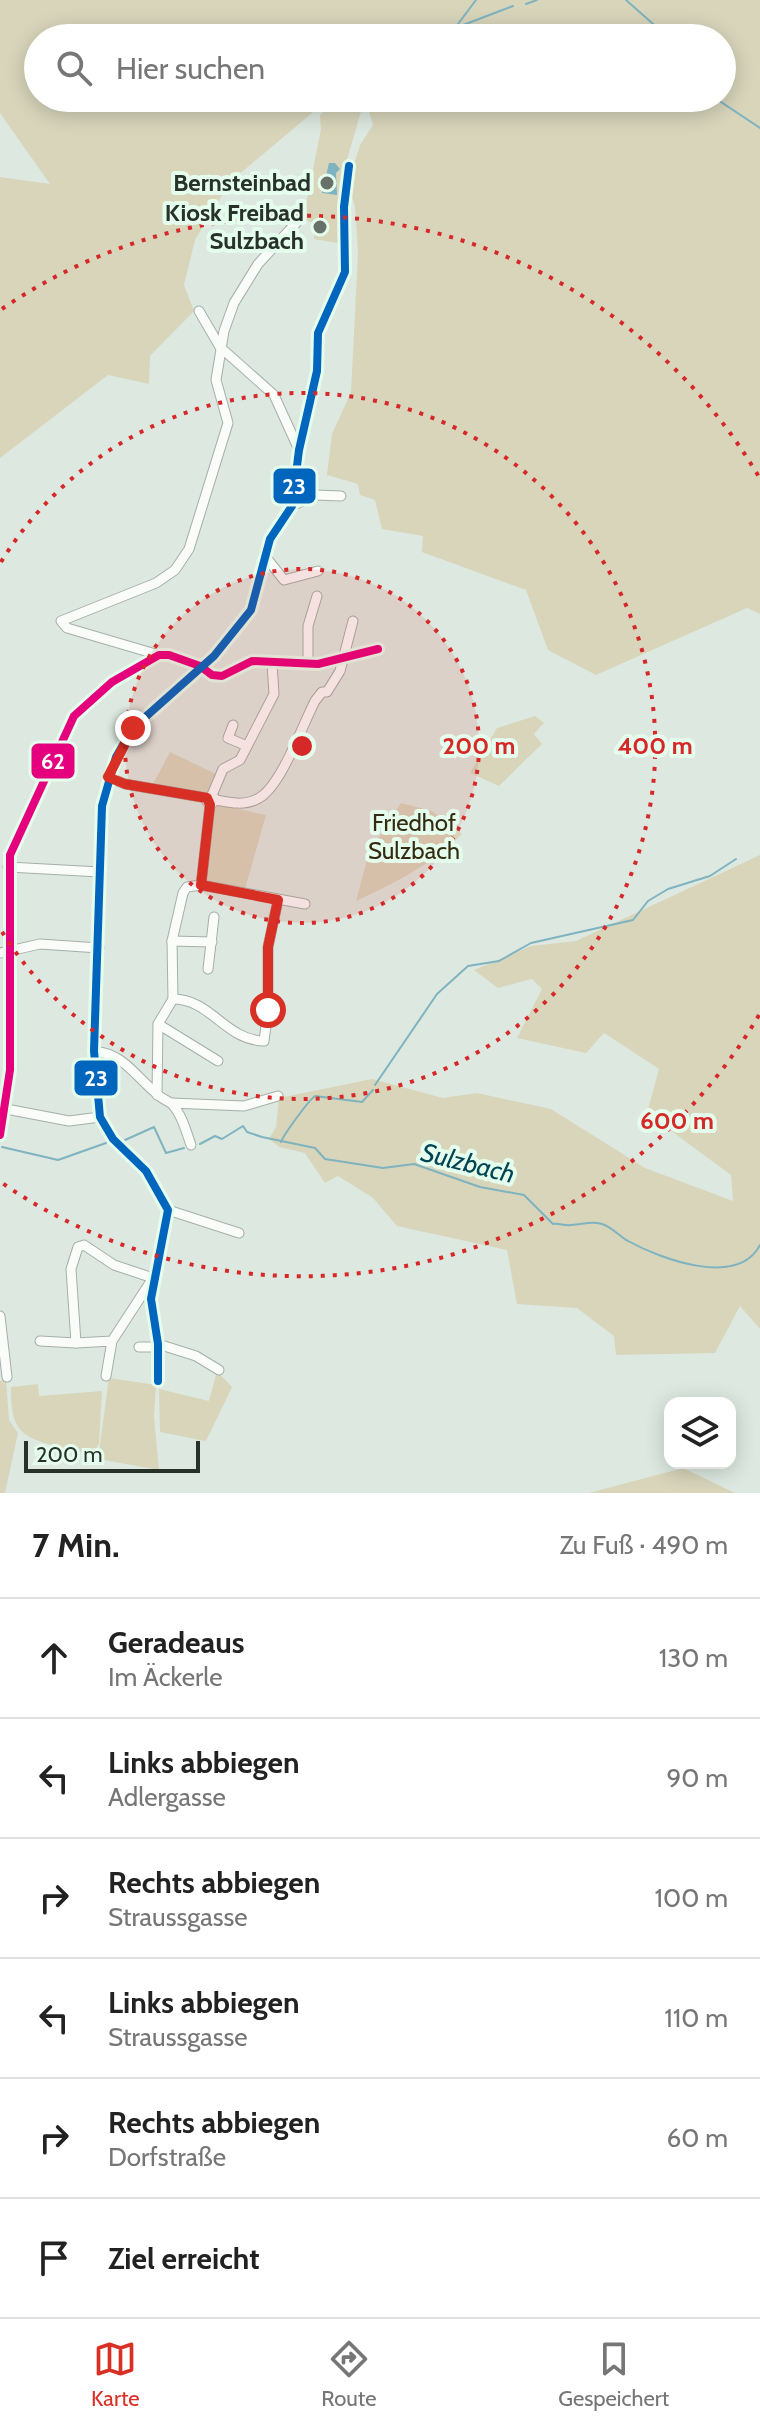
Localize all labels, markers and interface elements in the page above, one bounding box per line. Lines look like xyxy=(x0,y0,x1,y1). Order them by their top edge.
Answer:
search box xyxy=(24,24,736,112)
icon: search xyxy=(52,46,96,90)
text: Hier suchen xyxy=(116,50,265,87)
place label: Bernsteinbad xyxy=(173,168,311,197)
marker: Bernsteinbad xyxy=(318,174,336,192)
place label: Kiosk Freibad Sulzbach xyxy=(165,198,304,255)
marker: Kiosk Freibad Sulzbach xyxy=(311,218,329,236)
line badge: 23 xyxy=(272,467,317,505)
text: 23 xyxy=(282,473,306,500)
route end xyxy=(115,710,151,746)
text: 200 m xyxy=(443,731,515,760)
text: 400 m xyxy=(617,731,693,760)
centre of rings xyxy=(288,732,316,760)
line badge: 62 xyxy=(30,742,76,780)
text: 62 xyxy=(41,748,65,775)
park label: Friedhof Sulzbach xyxy=(368,808,460,865)
route start xyxy=(250,992,286,1028)
line badge: 23 xyxy=(73,1059,119,1097)
text: 23 xyxy=(84,1065,108,1092)
text: 600 m xyxy=(640,1106,714,1135)
water label: Sulzbach xyxy=(418,1136,518,1190)
map controls xyxy=(664,1397,736,1469)
button: layers xyxy=(664,1397,736,1469)
scale bar xyxy=(24,1437,200,1473)
text: 200 m xyxy=(36,1441,102,1468)
text: 7 Min. xyxy=(32,1524,119,1566)
text: Zu Fuß · 490 m xyxy=(559,1529,728,1561)
text: Geradeaus xyxy=(108,1624,245,1661)
icon: ahead xyxy=(32,1636,76,1680)
text: 130 m xyxy=(659,1642,728,1674)
text: Im Äckerle xyxy=(108,1661,223,1693)
text: Links abbiegen xyxy=(108,1744,300,1781)
icon: left xyxy=(32,1756,76,1800)
text: 90 m xyxy=(666,1762,728,1794)
text: Adlergasse xyxy=(108,1781,226,1813)
text: Rechts abbiegen xyxy=(108,1864,320,1901)
icon: right xyxy=(32,1876,76,1920)
text: 100 m xyxy=(655,1882,728,1914)
text: Straussgasse xyxy=(108,1901,248,1933)
text: Links abbiegen xyxy=(108,1984,300,2021)
icon: left xyxy=(32,1996,76,2040)
text: 110 m xyxy=(664,2002,728,2034)
text: Straussgasse xyxy=(108,2021,248,2053)
text: Rechts abbiegen xyxy=(108,2104,320,2141)
icon: right xyxy=(32,2116,76,2160)
text: 60 m xyxy=(666,2122,728,2154)
text: Dorfstraße xyxy=(108,2141,226,2173)
icon: arrive xyxy=(32,2236,76,2280)
text: Ziel erreicht xyxy=(108,2240,259,2277)
tab: Karte xyxy=(91,2337,139,2412)
tab: Route xyxy=(321,2337,376,2412)
tab: Gespeichert xyxy=(558,2337,669,2412)

